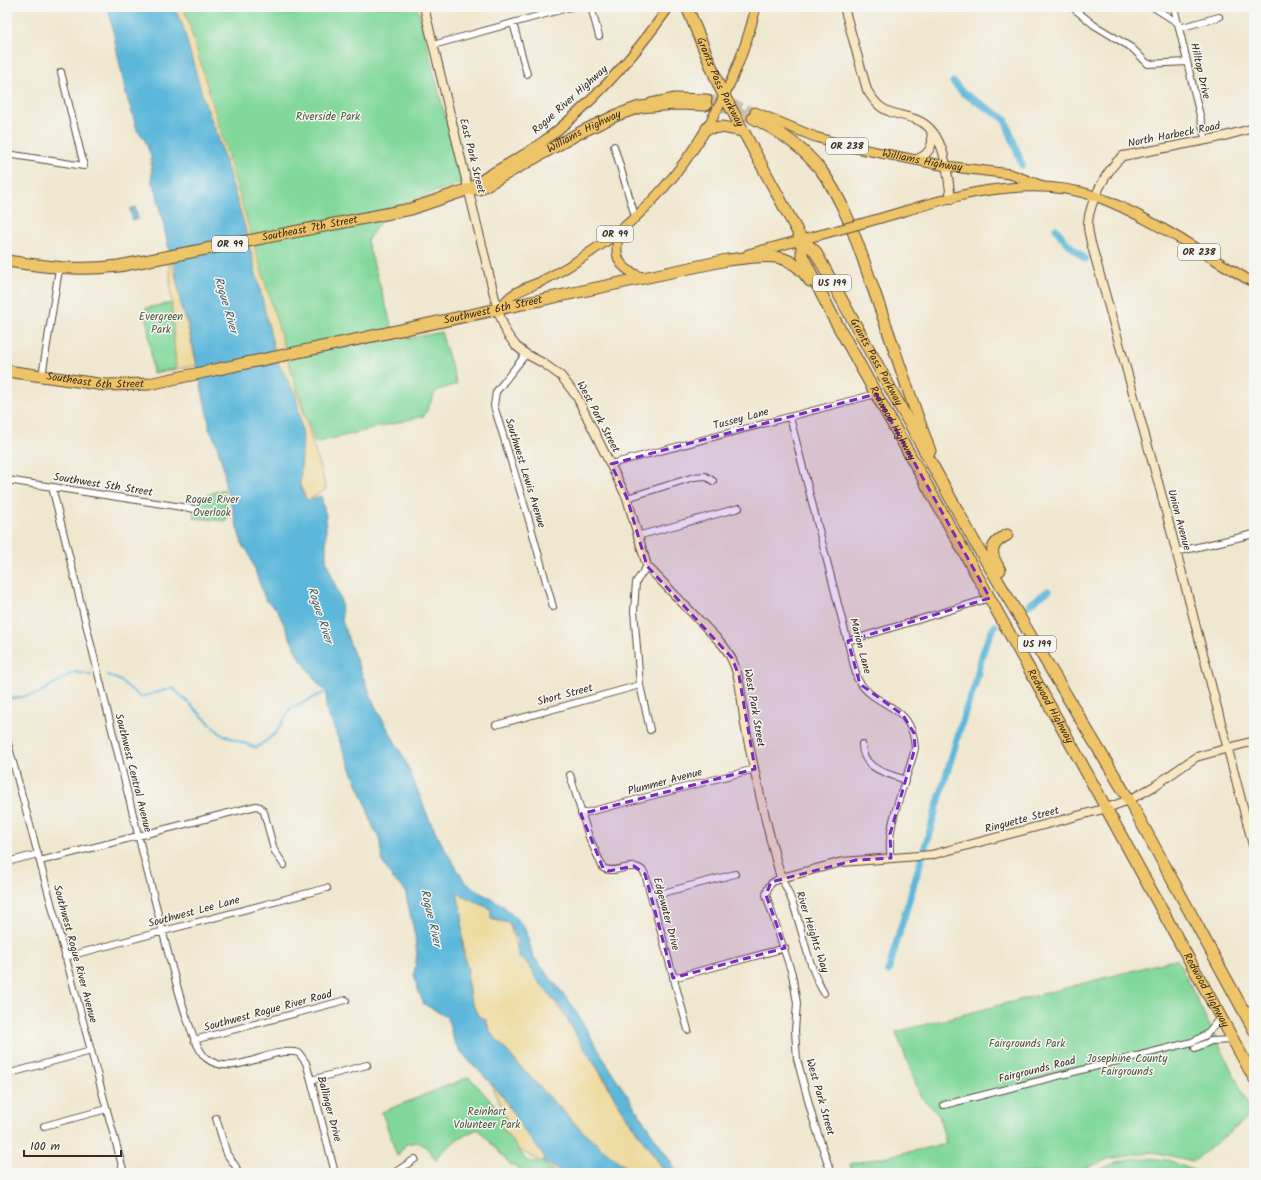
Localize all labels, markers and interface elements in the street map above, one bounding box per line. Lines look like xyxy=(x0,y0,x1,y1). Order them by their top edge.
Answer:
street label: Grants Pass Parkway xyxy=(691,34,749,131)
street label: Hilltop Drive xyxy=(1185,41,1215,101)
street label: Rogue River Highway xyxy=(528,60,613,139)
street label: Williams Highway xyxy=(544,105,624,158)
park label: Riverside Park xyxy=(296,108,361,126)
street label: East Park Street xyxy=(454,116,490,196)
street label: North Harbeck Road xyxy=(1126,117,1222,153)
road number: OR 238 xyxy=(826,138,868,154)
street label: Williams Highway xyxy=(881,144,964,177)
street label: Southeast 7th Street xyxy=(260,210,360,247)
road number: OR 99 xyxy=(597,226,633,242)
road number: OR 99 xyxy=(212,236,248,252)
road number: OR 238 xyxy=(1178,244,1220,260)
water label: Rogue River xyxy=(209,274,244,339)
road number: US 199 xyxy=(813,275,851,291)
street label: Southwest 6th Street xyxy=(442,291,545,330)
park label: Evergreen Park xyxy=(139,308,183,339)
street label: Grants Pass Parkway xyxy=(845,315,908,410)
street label: Southeast 6th Street xyxy=(45,368,145,394)
street label: West Park Street xyxy=(571,378,625,457)
street label: Redwood Highway xyxy=(864,383,921,465)
street label: Tussey Lane xyxy=(711,403,771,435)
street label: Southwest Lewis Avenue xyxy=(500,416,550,530)
street label: Southwest 5th Street xyxy=(52,468,155,502)
street label: Union Avenue xyxy=(1162,487,1196,553)
park label: Rogue River Overlook xyxy=(185,491,240,522)
water label: Rogue River xyxy=(302,584,339,649)
street label: Marion Lane xyxy=(844,616,876,676)
road number: US 199 xyxy=(1018,636,1056,652)
street label: Redwood Highway xyxy=(1022,666,1078,748)
street label: West Park Street xyxy=(738,667,770,749)
street label: Short Street xyxy=(535,679,596,711)
street label: Southwest Central Avenue xyxy=(110,712,156,834)
street label: Plummer Avenue xyxy=(626,763,704,801)
street label: Ringuette Street xyxy=(983,801,1062,839)
street label: Edgewater Drive xyxy=(648,876,684,953)
street label: Southwest Rogue River Avenue xyxy=(48,883,102,1025)
water label: Rogue River xyxy=(415,887,448,952)
street label: River Heights Way xyxy=(790,889,834,976)
street label: Southwest Lee Lane xyxy=(146,891,242,933)
street label: Redwood Highway xyxy=(1178,950,1234,1032)
street label: Southwest Rogue River Road xyxy=(202,985,335,1037)
park label: Fairgrounds Park xyxy=(989,1035,1066,1053)
park label: Josephine County Fairgrounds xyxy=(1087,1050,1168,1081)
street label: Fairgrounds Road xyxy=(997,1052,1078,1088)
street label: West Park Street xyxy=(800,1056,840,1138)
street label: Ballinger Drive xyxy=(312,1074,346,1144)
park label: Reinhart Volunteer Park xyxy=(454,1103,521,1134)
scale bar xyxy=(24,1132,121,1158)
text: 100 m xyxy=(30,1137,61,1156)

